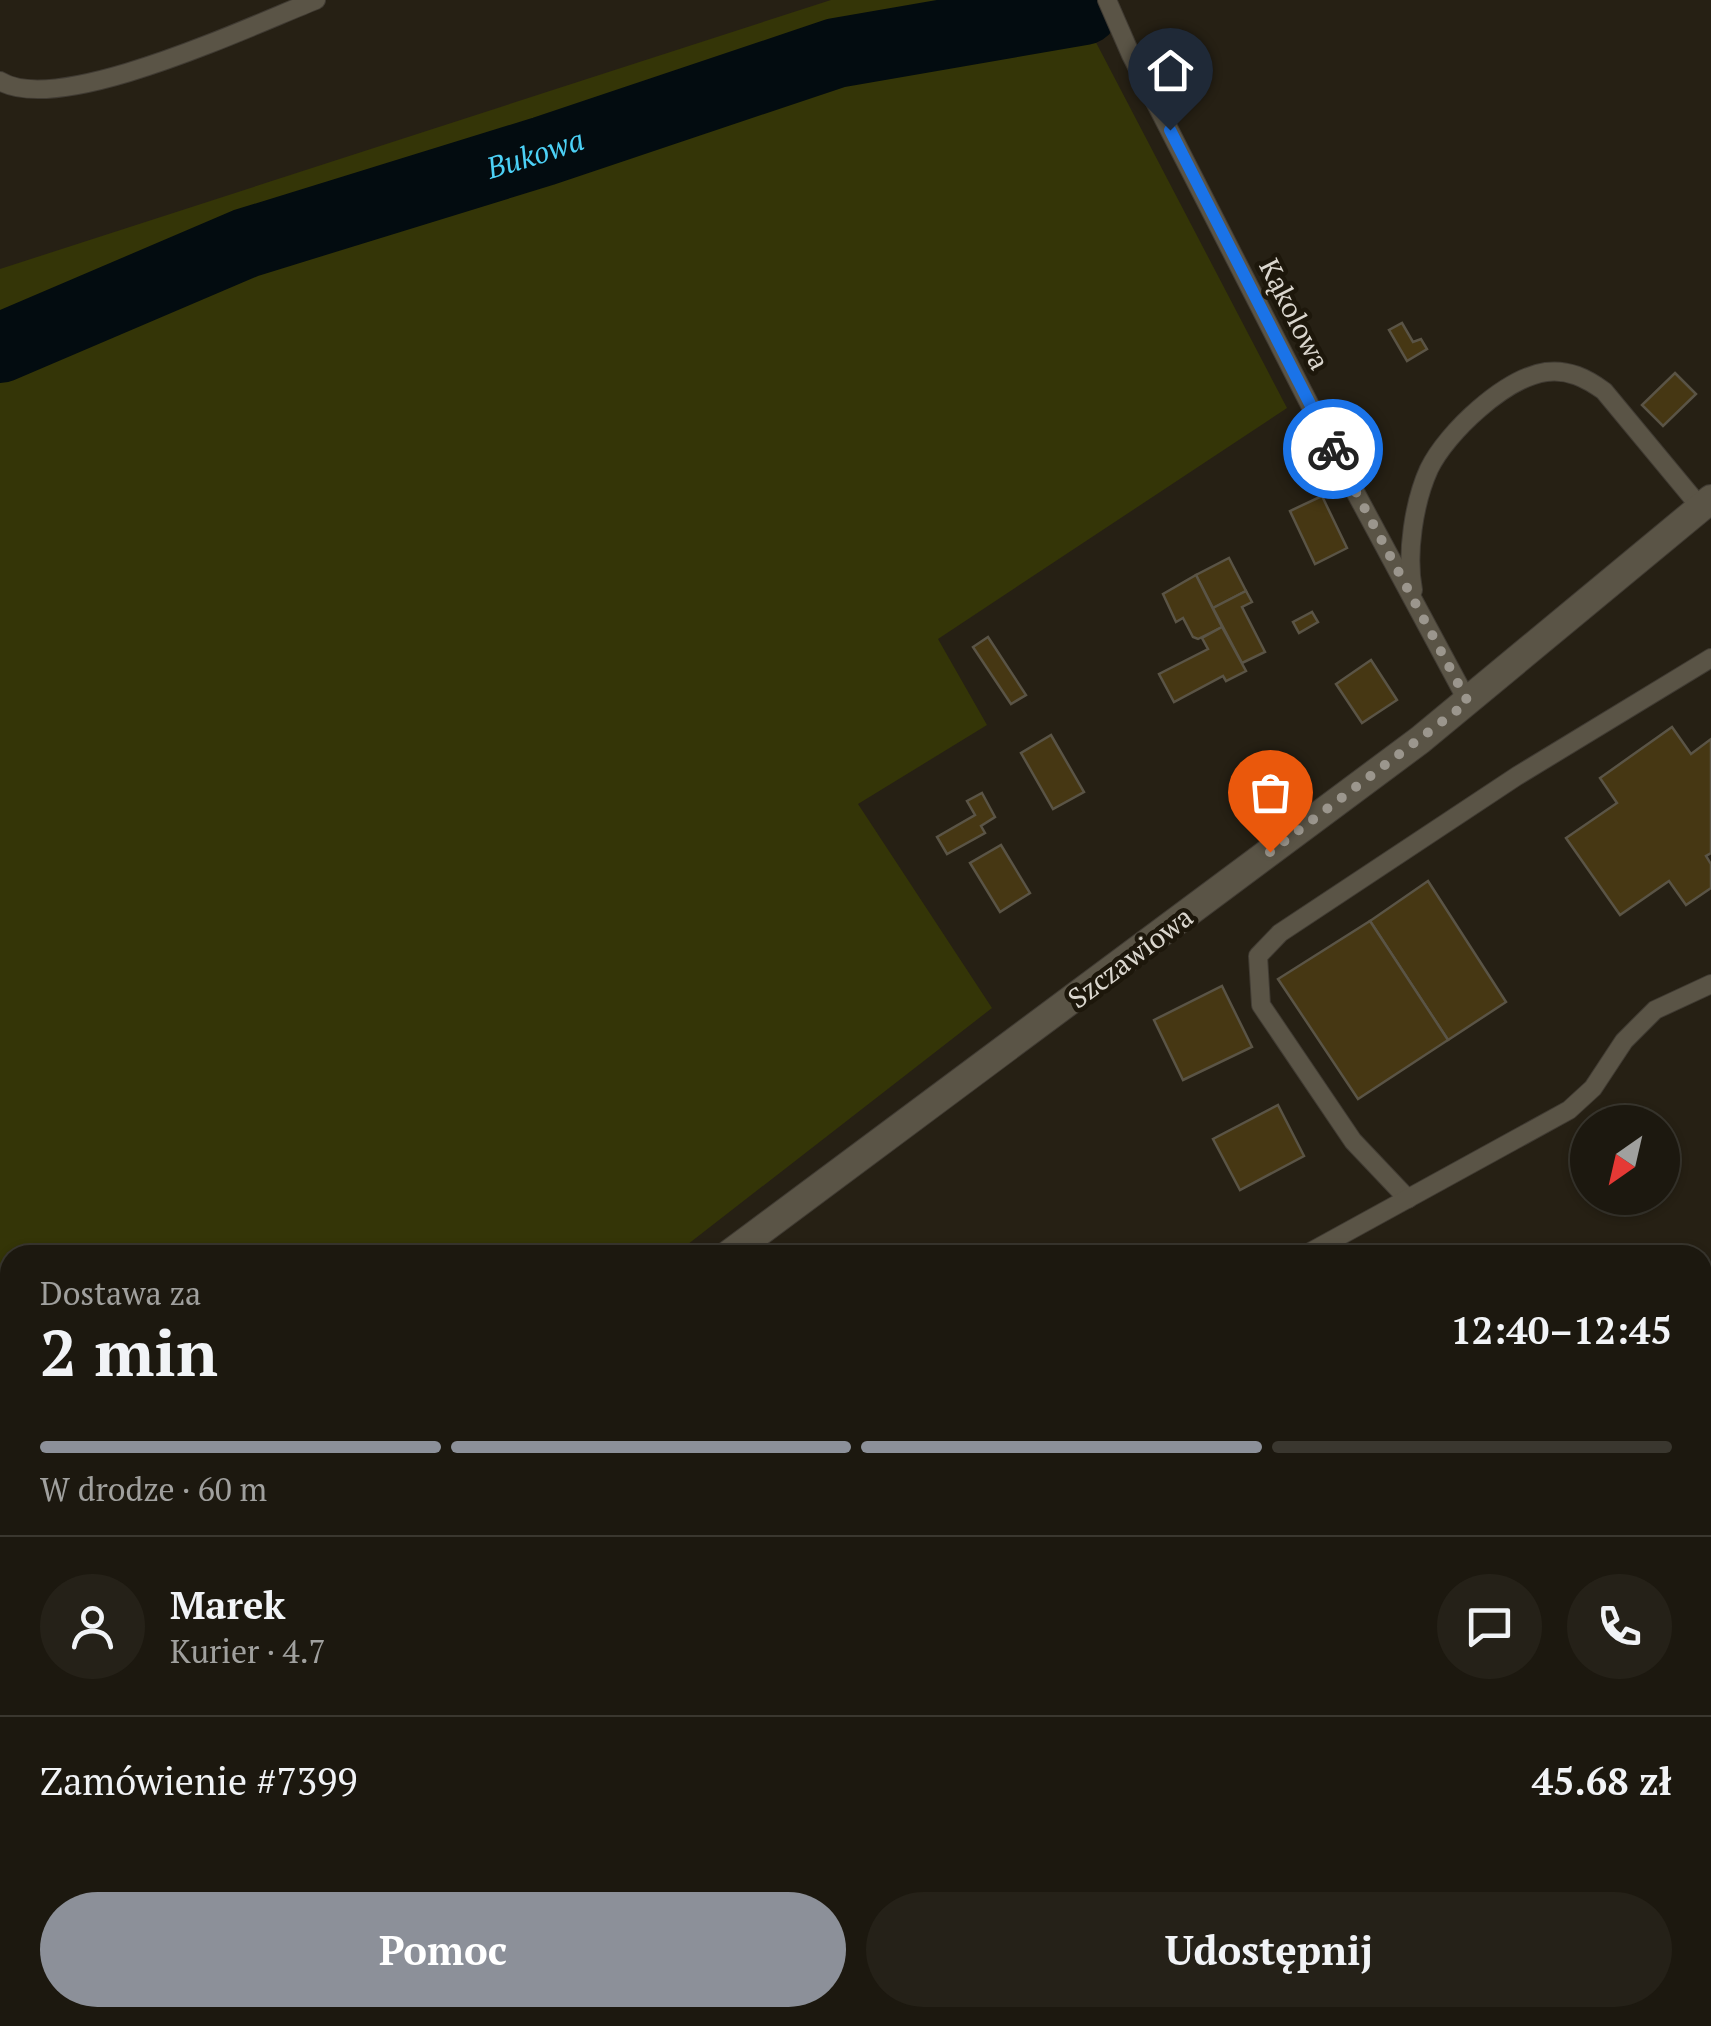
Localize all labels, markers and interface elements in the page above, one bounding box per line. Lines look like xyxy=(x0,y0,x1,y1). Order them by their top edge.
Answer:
pin xyxy=(1128,28,1213,131)
icon: home xyxy=(1143,43,1198,98)
water label: Bukowa xyxy=(480,119,589,188)
street label: Kąkolowa xyxy=(1251,252,1339,376)
courier xyxy=(1283,399,1383,499)
icon: bike xyxy=(1306,422,1361,477)
pin xyxy=(1228,750,1313,853)
icon: bag xyxy=(1243,765,1298,820)
street label: Szczawiowa xyxy=(1060,898,1200,1016)
north arrow xyxy=(1570,1105,1680,1215)
map controls xyxy=(1570,1105,1680,1215)
text: Dostawa za xyxy=(40,1272,201,1314)
text: 12:40–12:45 xyxy=(1450,1305,1672,1355)
text: 2 min xyxy=(40,1308,218,1395)
text: W drodze · 60 m xyxy=(40,1468,267,1510)
button: person xyxy=(40,1574,145,1679)
button: chat xyxy=(1437,1574,1542,1679)
button: phone xyxy=(1567,1574,1672,1679)
text: Marek xyxy=(170,1580,285,1630)
text: Kurier · 4.7 xyxy=(170,1630,326,1672)
text: Zamówienie #7399 xyxy=(40,1756,358,1806)
text: 45.68 zł xyxy=(1532,1756,1672,1806)
button: Pomoc xyxy=(40,1892,846,2007)
button: Udostępnij xyxy=(866,1892,1672,2007)

